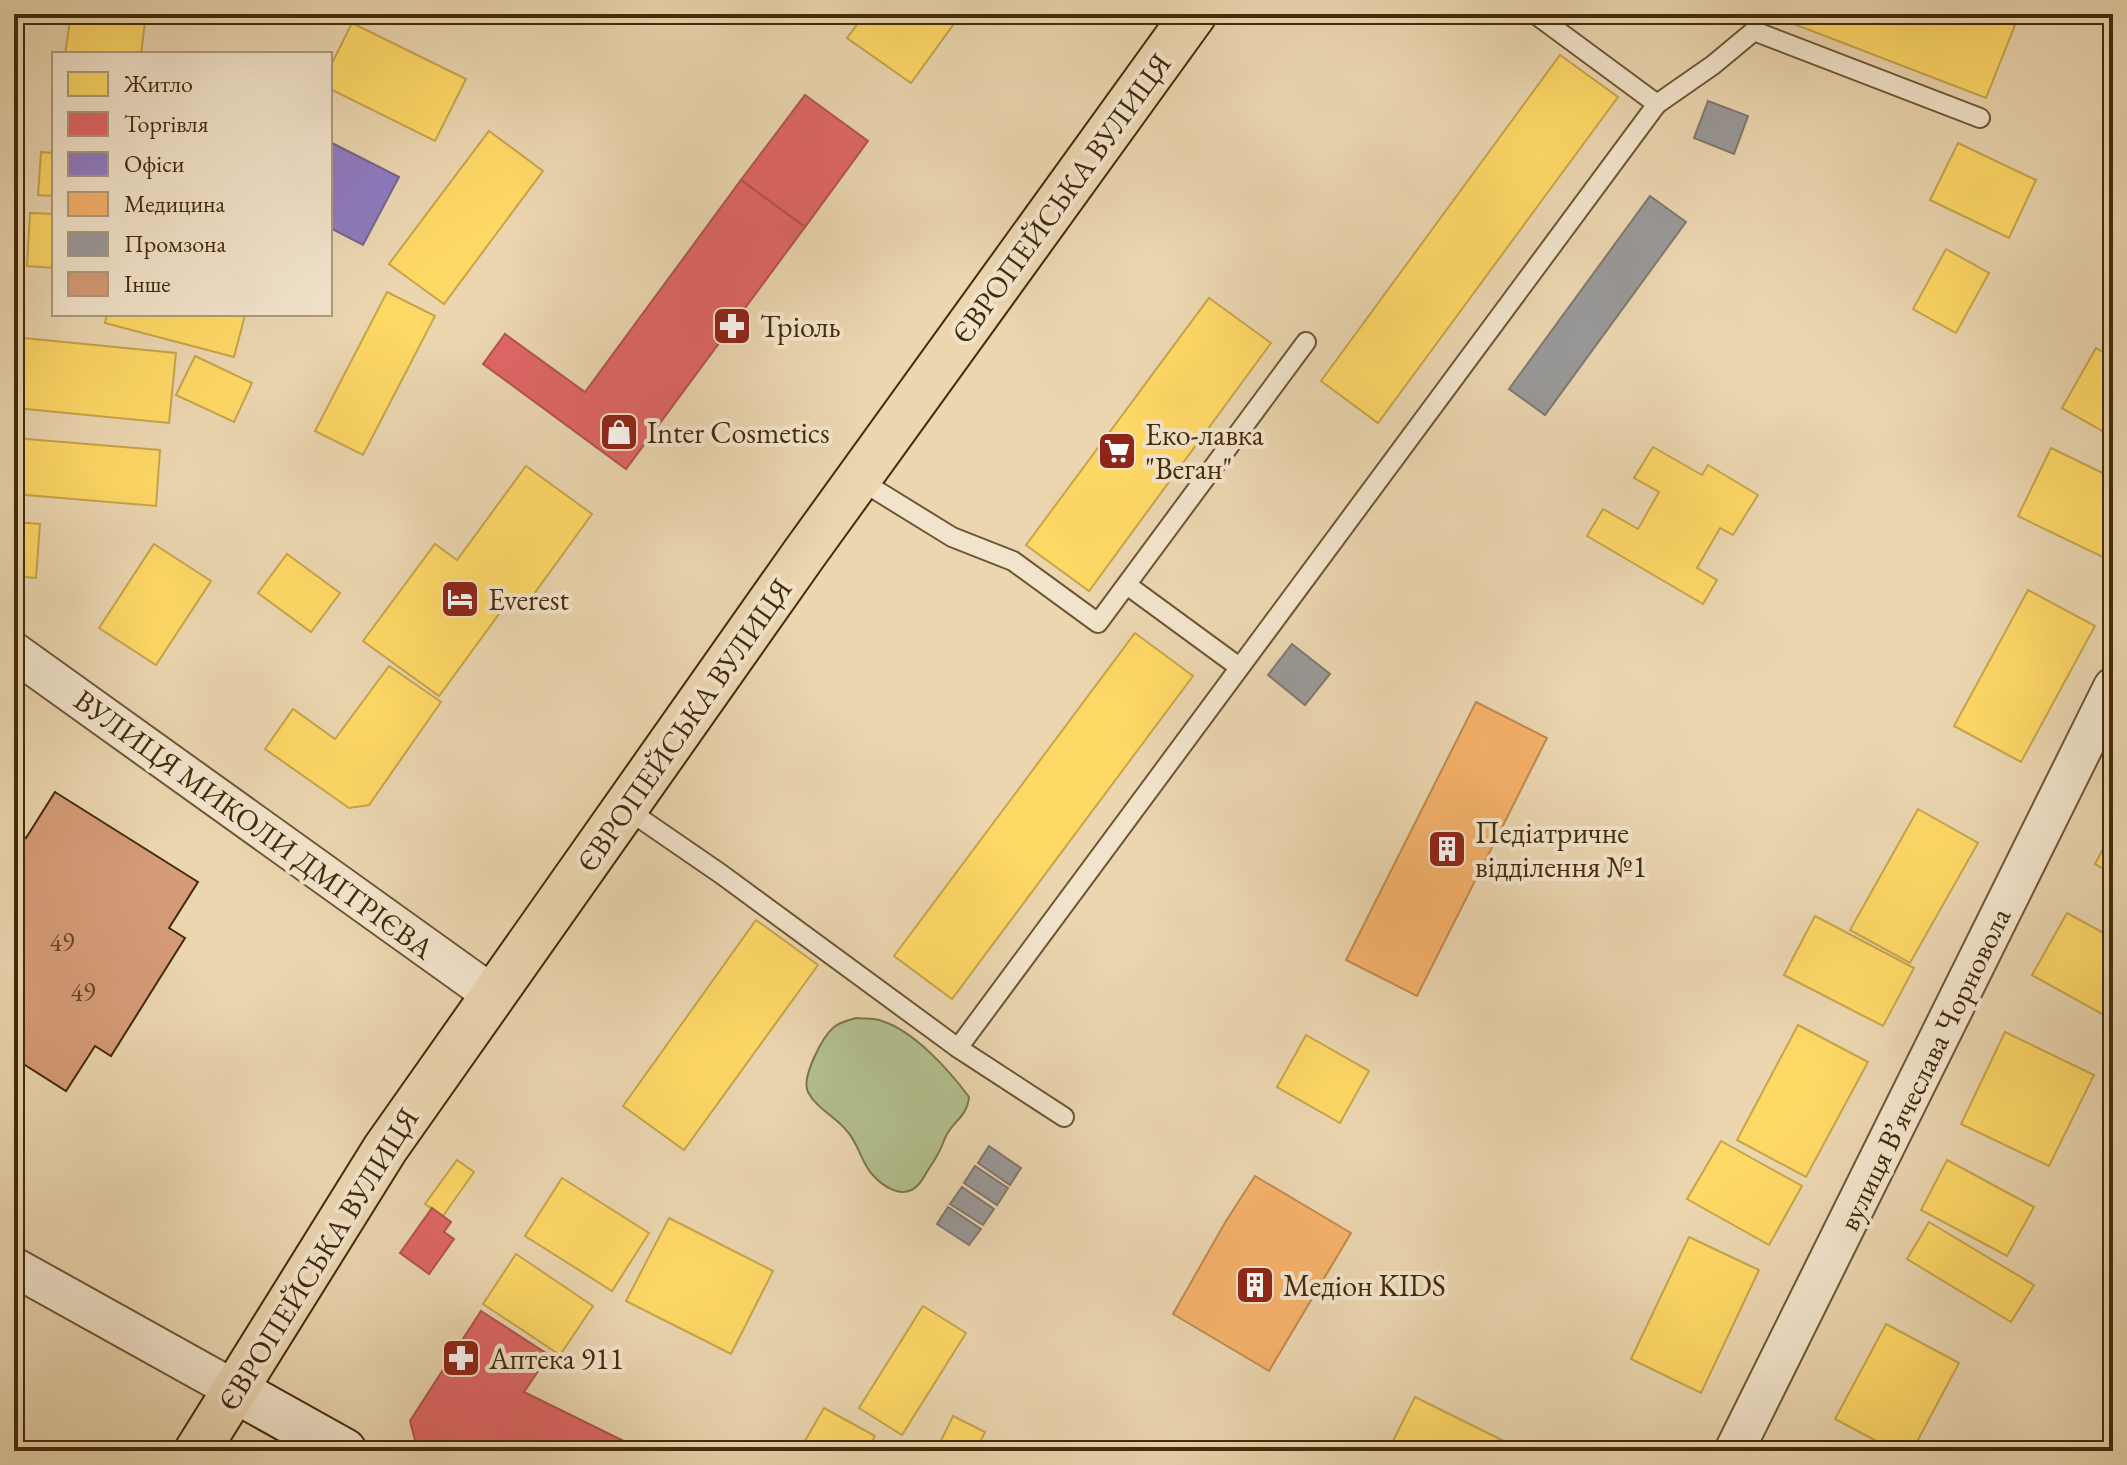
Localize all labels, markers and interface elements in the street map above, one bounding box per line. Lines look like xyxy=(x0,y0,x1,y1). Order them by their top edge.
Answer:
street label: ЄВРОПЕЙСЬКА ВУЛИЦЯ xyxy=(942,45,1180,351)
legend xyxy=(52,52,332,316)
text: Житло xyxy=(123,68,193,99)
text: Торгівля xyxy=(124,108,209,139)
text: Офіси xyxy=(124,148,185,179)
text: Медицина xyxy=(124,188,226,219)
text: Промзона xyxy=(124,228,227,259)
text: Інше xyxy=(124,268,171,299)
pharmacy icon: Тріоль xyxy=(711,305,753,347)
place label: Тріоль xyxy=(760,307,841,346)
shop icon: Inter Cosmetics xyxy=(598,411,640,453)
place label: Inter Cosmetics xyxy=(647,413,830,452)
place label: Еко-лавка "Веган" xyxy=(1145,415,1264,488)
supermarket icon: Еко-лавка "Веган" xyxy=(1096,430,1138,472)
street label: ЄВРОПЕЙСЬКА ВУЛИЦЯ xyxy=(568,571,800,879)
hotel icon: Everest xyxy=(439,578,481,620)
place label: Everest xyxy=(488,580,570,619)
street label: ВУЛИЦЯ МИКОЛИ ДМІТРІЄВА xyxy=(66,680,442,968)
place label: Педіатричне відділення №1 xyxy=(1475,813,1647,886)
building icon: Педіатричне відділення №1 xyxy=(1426,828,1468,870)
street label: вулиця Вʼячеслава Чорновола xyxy=(1829,901,2019,1237)
house number: 49 xyxy=(50,925,75,959)
house number: 49 xyxy=(71,975,96,1009)
street label: ЄВРОПЕЙСЬКА ВУЛИЦЯ xyxy=(209,1100,427,1418)
building icon: Медіон KIDS xyxy=(1234,1264,1276,1306)
place label: Медіон KIDS xyxy=(1283,1266,1446,1305)
pharmacy icon: Аптека 911 xyxy=(440,1337,482,1379)
place label: Аптека 911 xyxy=(488,1339,624,1378)

